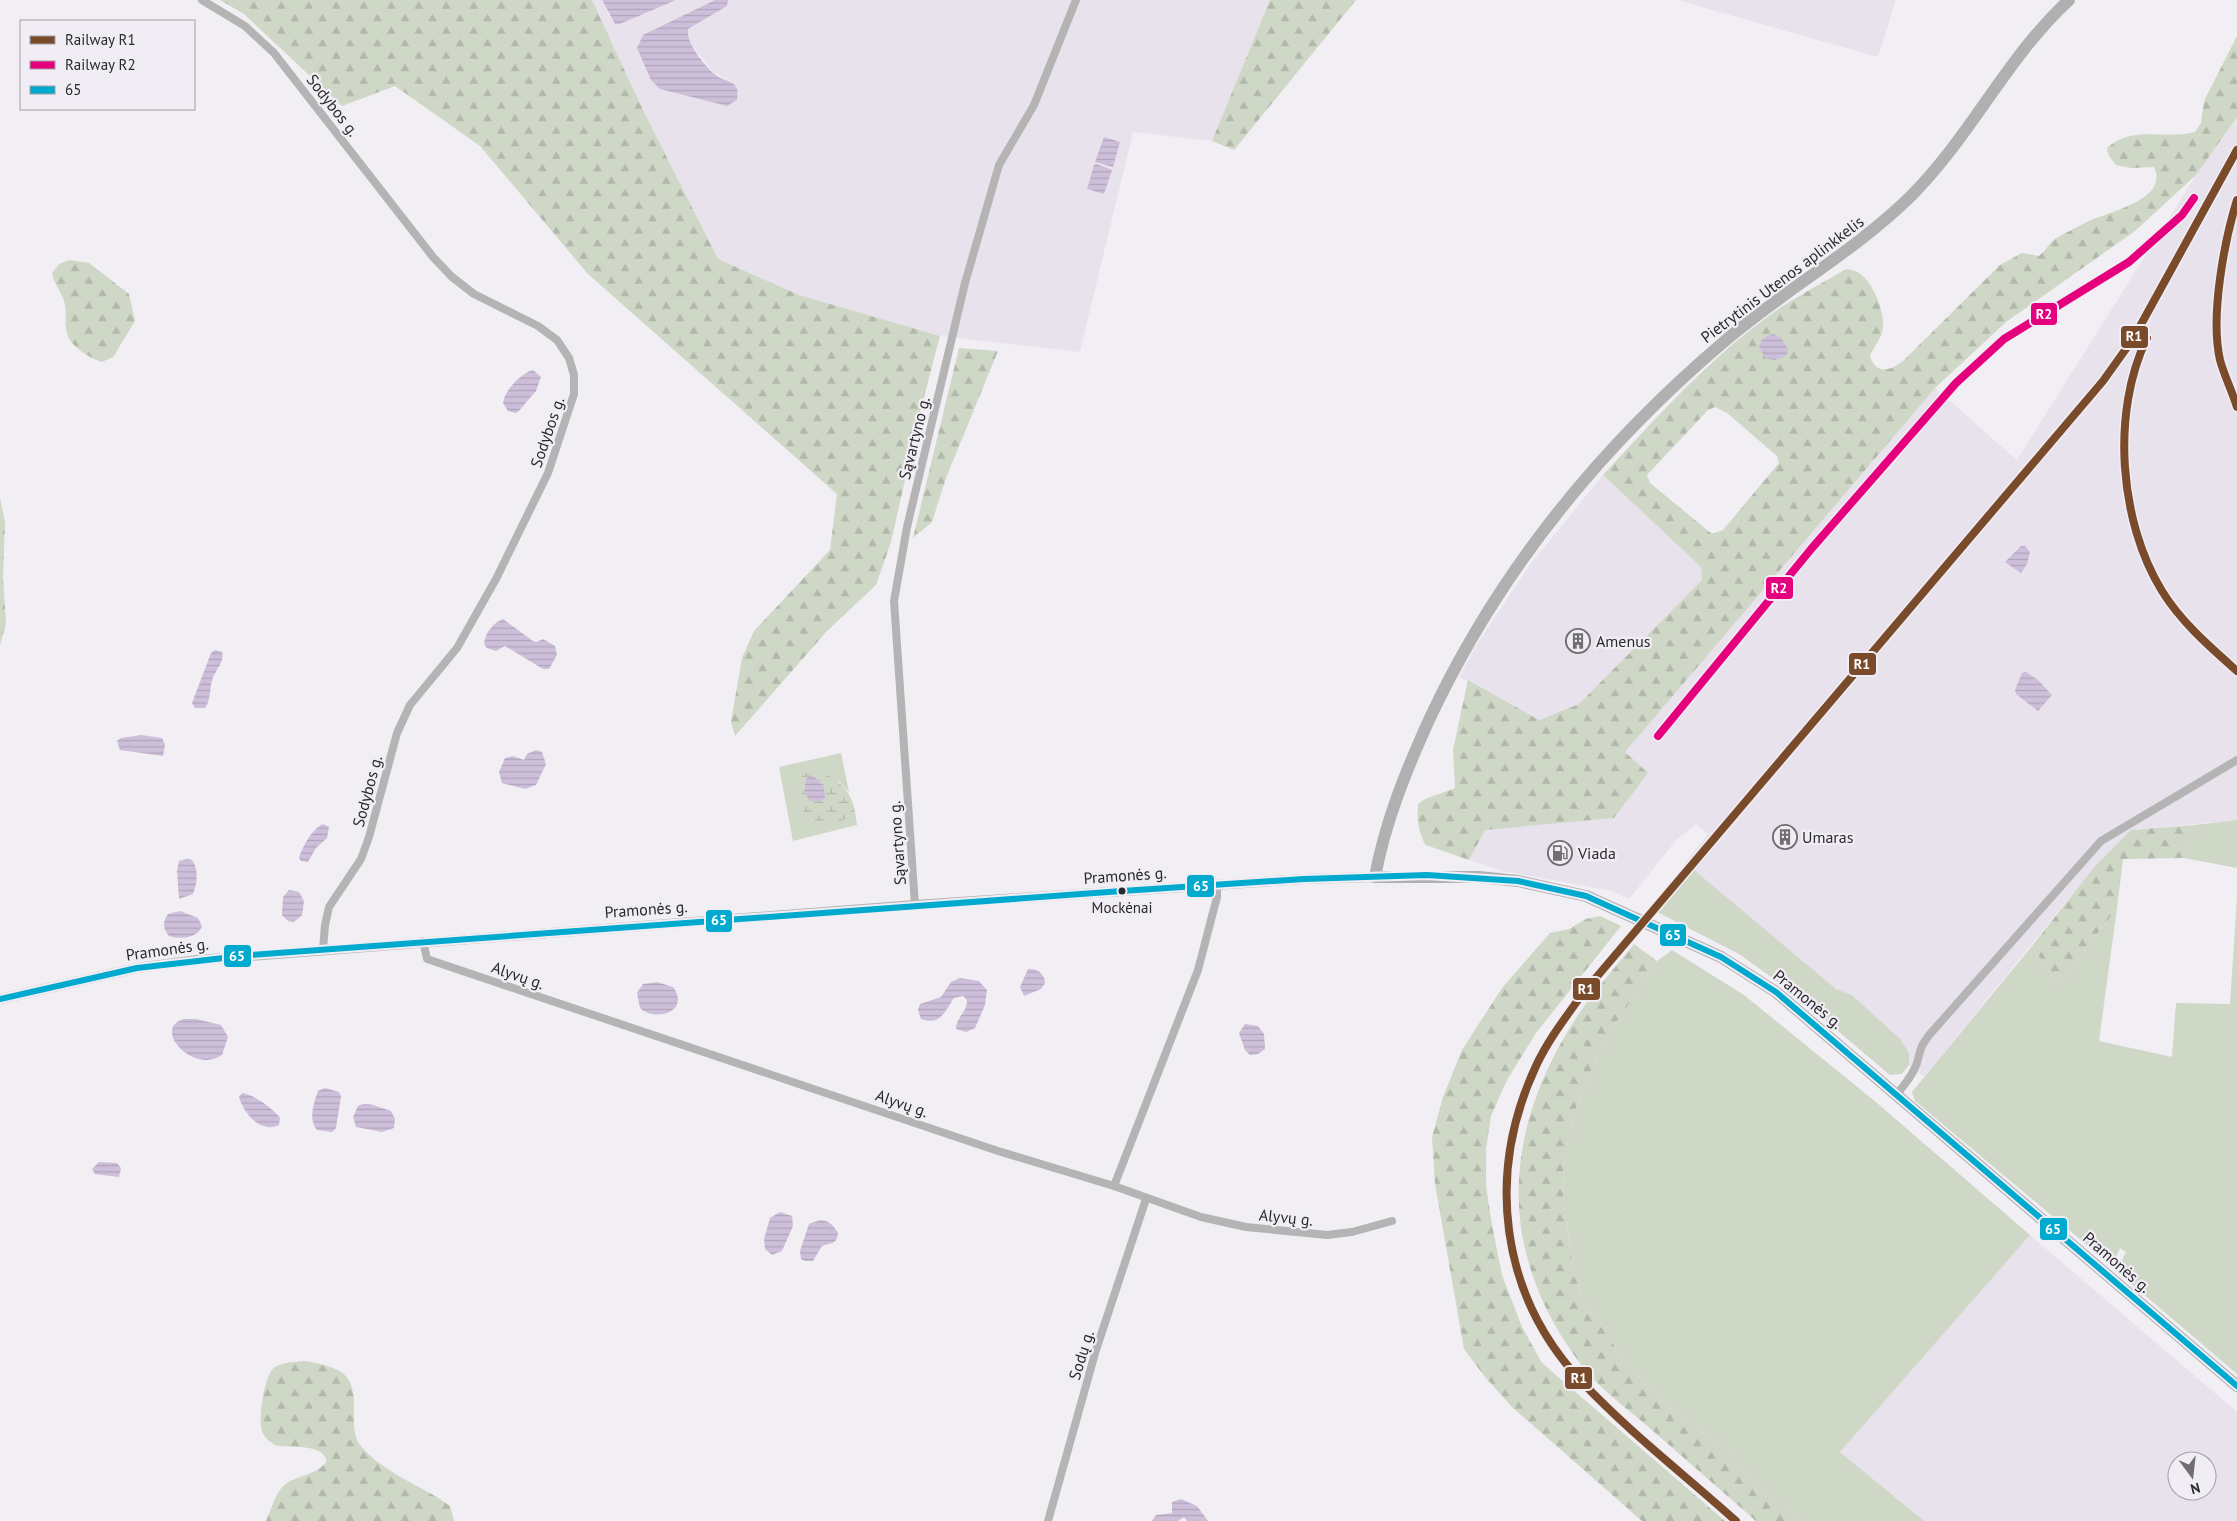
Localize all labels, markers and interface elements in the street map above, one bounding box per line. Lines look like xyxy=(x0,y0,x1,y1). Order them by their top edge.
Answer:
legend xyxy=(20,20,195,110)
text: Railway R1 xyxy=(65,30,136,49)
text: Railway R2 xyxy=(65,55,136,74)
street label: Sodybos g. xyxy=(303,70,363,140)
text: 65 xyxy=(65,80,81,99)
street label: Pietrytinis Utenos aplinkkelis xyxy=(1697,211,1868,347)
line badge: R2 xyxy=(2030,302,2058,326)
text: R2 xyxy=(2036,305,2052,323)
line badge: R1 xyxy=(2120,325,2149,349)
text: R1 xyxy=(2126,327,2142,345)
street label: Sodybos g. xyxy=(526,394,568,470)
street label: Sąvartyno g. xyxy=(894,395,934,481)
line badge: R2 xyxy=(1765,576,1794,600)
text: R2 xyxy=(1771,579,1787,597)
building icon: Amenus xyxy=(1565,628,1591,654)
place label: Amenus xyxy=(1596,631,1651,651)
line badge: R1 xyxy=(1848,652,1877,676)
text: R1 xyxy=(1854,655,1870,673)
street label: Sodybos g. xyxy=(348,753,386,829)
street label: Sąvartyno g. xyxy=(884,800,910,886)
building icon: Umaras xyxy=(1772,824,1798,850)
place label: Umaras xyxy=(1802,827,1854,847)
fuel station icon: Viada xyxy=(1547,840,1573,866)
place label: Viada xyxy=(1577,843,1616,863)
street label: Pramonės g. xyxy=(1083,862,1167,888)
line badge: 65 xyxy=(1186,874,1215,898)
text: 65 xyxy=(1193,877,1209,895)
marker: Mockėnai xyxy=(1117,886,1127,896)
street label: Pramonės g. xyxy=(604,896,688,922)
place label: Mockėnai xyxy=(1092,898,1152,917)
line badge: 65 xyxy=(705,909,733,933)
text: 65 xyxy=(711,911,727,929)
line badge: 65 xyxy=(1659,923,1687,947)
text: 65 xyxy=(1665,926,1681,944)
street label: Pramonės g. xyxy=(124,933,210,965)
line badge: 65 xyxy=(223,944,252,968)
text: 65 xyxy=(229,947,245,965)
street label: Alyvų g. xyxy=(489,957,547,993)
street label: Pramonės g. xyxy=(1769,965,1847,1033)
line badge: R1 xyxy=(1572,977,1601,1001)
text: R1 xyxy=(1578,980,1594,998)
street label: Alyvų g. xyxy=(873,1085,931,1121)
street label: Alyvų g. xyxy=(1258,1204,1314,1230)
line badge: 65 xyxy=(2039,1217,2068,1241)
text: 65 xyxy=(2045,1220,2061,1238)
street label: Pramonės g. xyxy=(2079,1227,2155,1297)
street label: Sodų g. xyxy=(1064,1328,1098,1382)
line badge: R1 xyxy=(1564,1366,1593,1390)
text: R1 xyxy=(1571,1369,1587,1387)
north arrow xyxy=(2167,1451,2217,1501)
text: N xyxy=(2189,1479,2202,1498)

